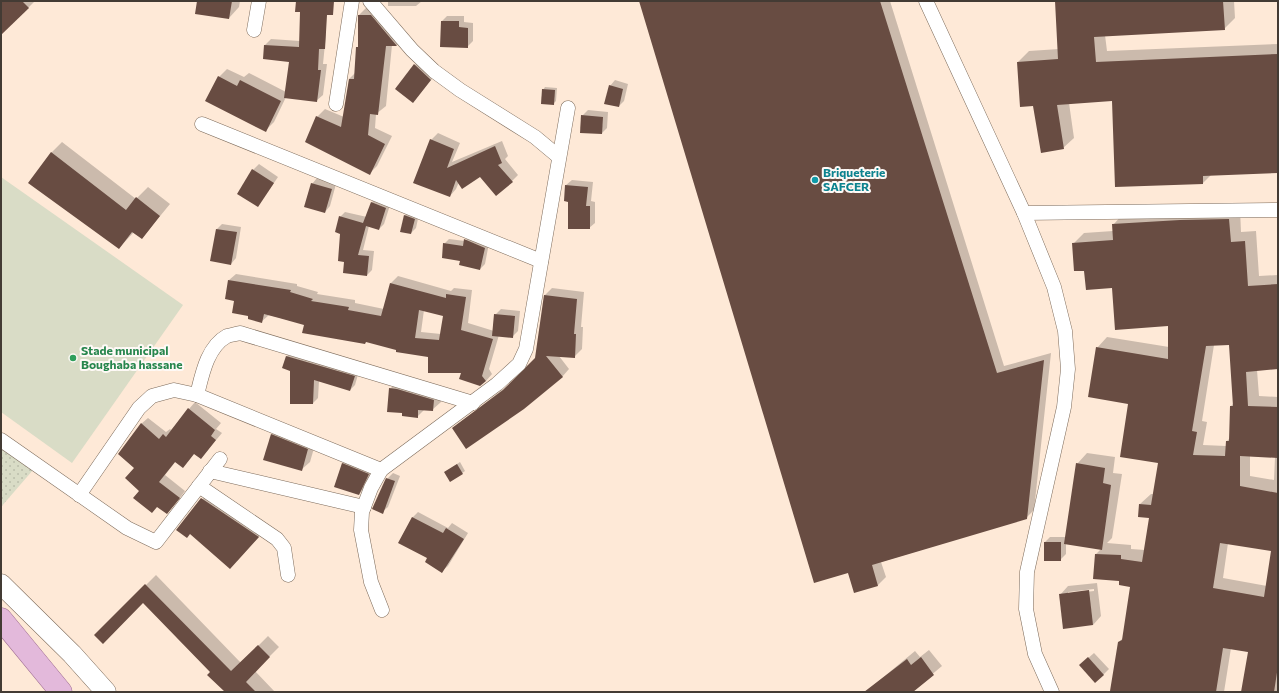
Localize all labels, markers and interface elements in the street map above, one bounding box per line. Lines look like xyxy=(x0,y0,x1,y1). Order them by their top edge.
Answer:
place label: Briqueterie SAFCER xyxy=(823,165,885,193)
marker: Briqueterie SAFCER xyxy=(810,175,820,185)
place label: Stade municipal Boughaba hassane xyxy=(81,343,183,371)
marker: Stade municipal Boughaba hassane xyxy=(68,353,78,363)

